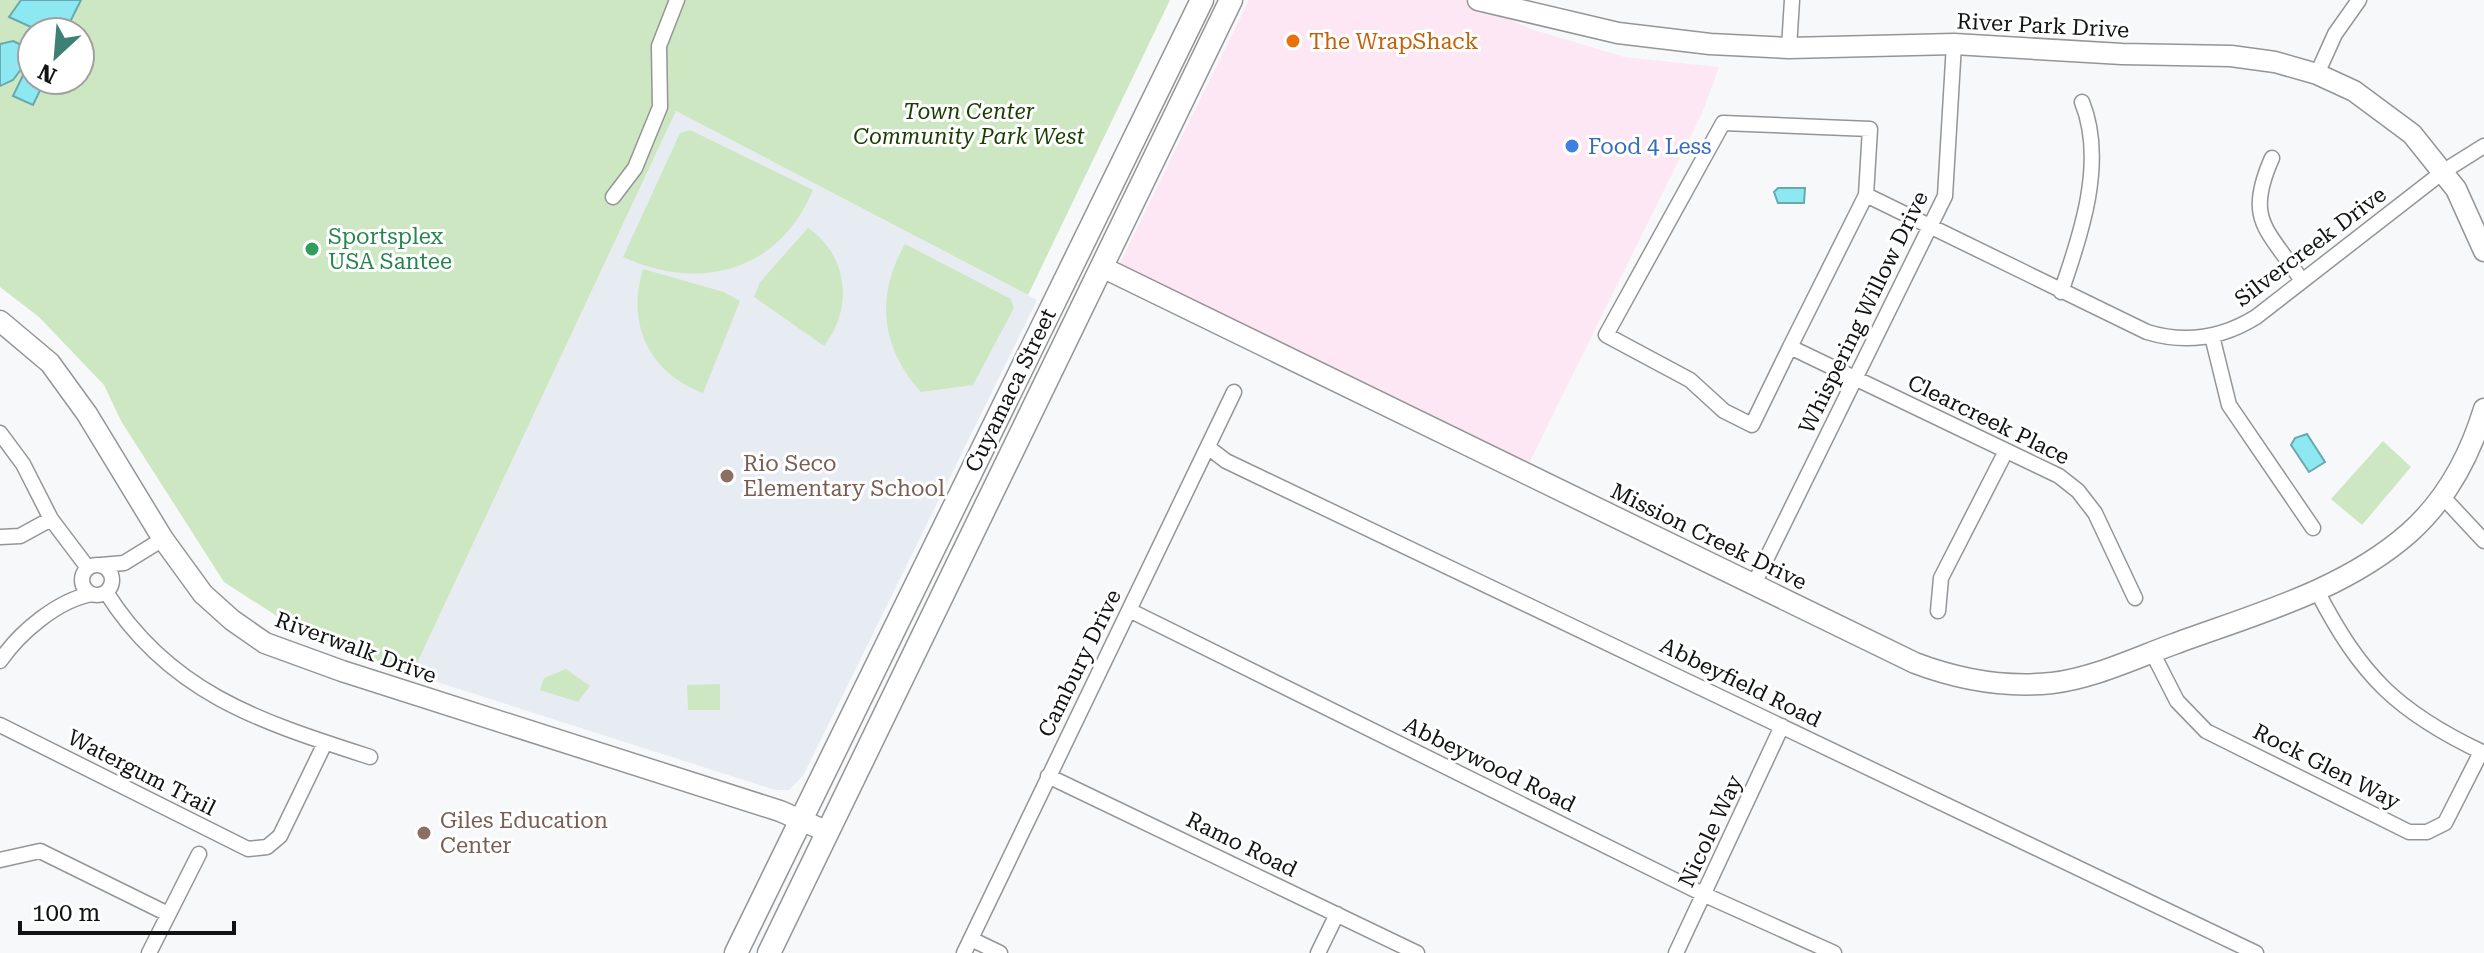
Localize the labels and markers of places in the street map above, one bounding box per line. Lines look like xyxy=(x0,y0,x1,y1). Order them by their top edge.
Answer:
place label: The WrapShack xyxy=(1309,29,1478,54)
marker: The WrapShack xyxy=(1284,32,1302,50)
place label: Food 4 Less xyxy=(1588,134,1711,159)
marker: Food 4 Less xyxy=(1563,137,1581,155)
place label: Sportsplex USA Santee xyxy=(328,224,452,274)
marker: Sportsplex USA Santee xyxy=(303,240,321,258)
place label: Rio Seco Elementary School xyxy=(743,451,945,501)
marker: Rio Seco Elementary School xyxy=(718,467,736,485)
place label: Giles Education Center xyxy=(440,808,608,858)
marker: Giles Education Center xyxy=(415,824,433,842)

